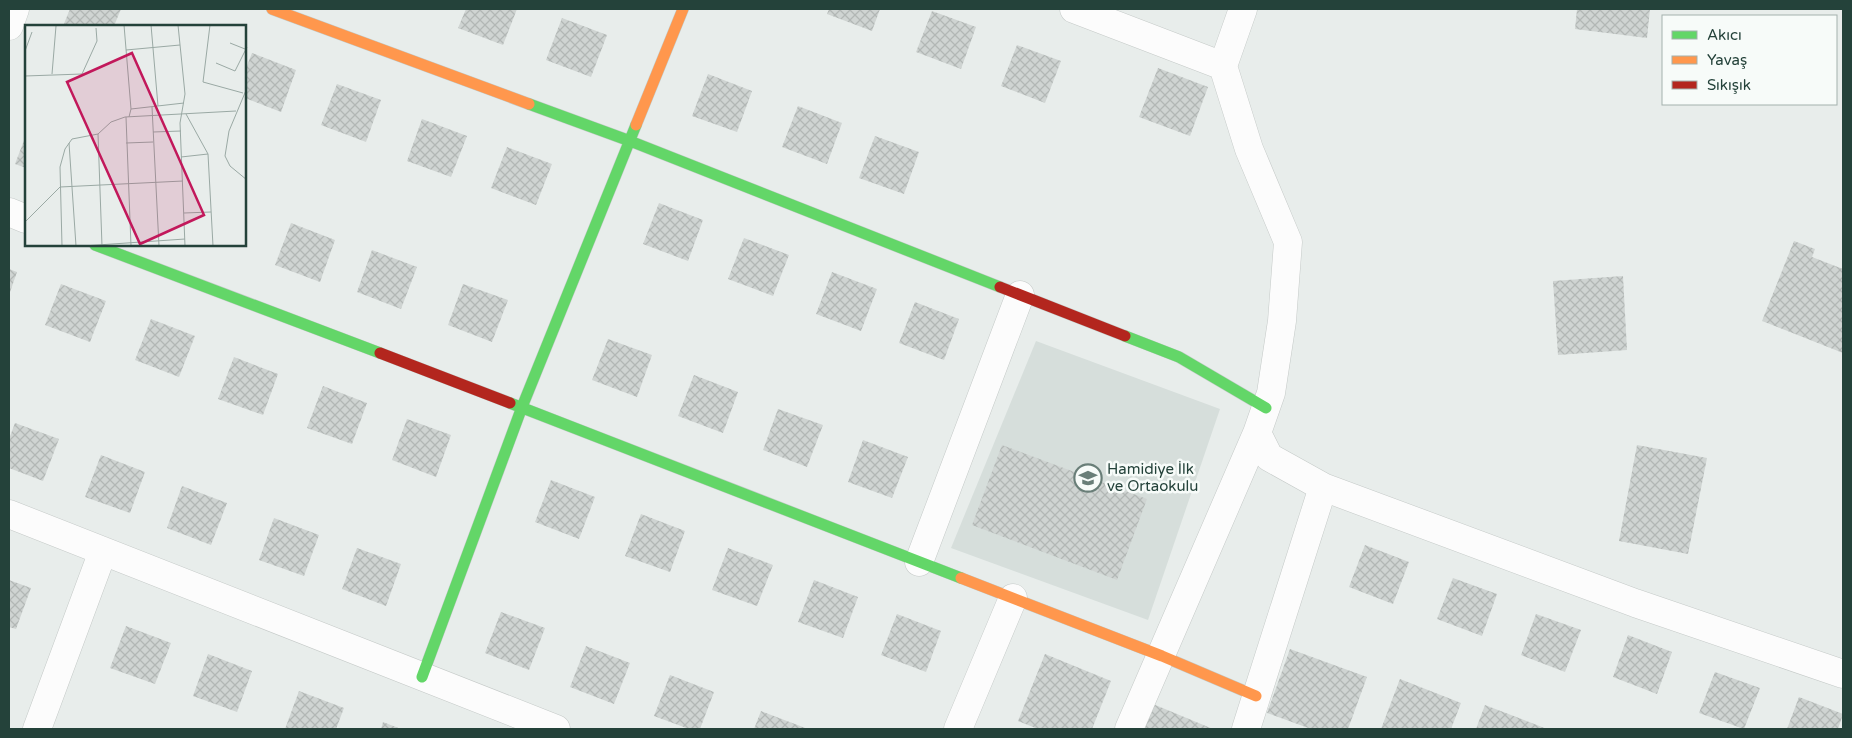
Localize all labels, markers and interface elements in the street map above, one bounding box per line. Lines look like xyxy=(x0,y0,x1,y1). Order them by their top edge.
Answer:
legend xyxy=(1662,15,1837,105)
inset map xyxy=(25,25,246,246)
text: Akıcı xyxy=(1707,26,1742,44)
text: Yavaş xyxy=(1707,51,1747,69)
text: Sıkışık xyxy=(1707,76,1751,94)
place label: Hamidiye İlk ve Ortaokulu xyxy=(1107,460,1199,495)
school or university icon: Hamidiye İlk ve Ortaokulu xyxy=(1073,463,1103,493)

